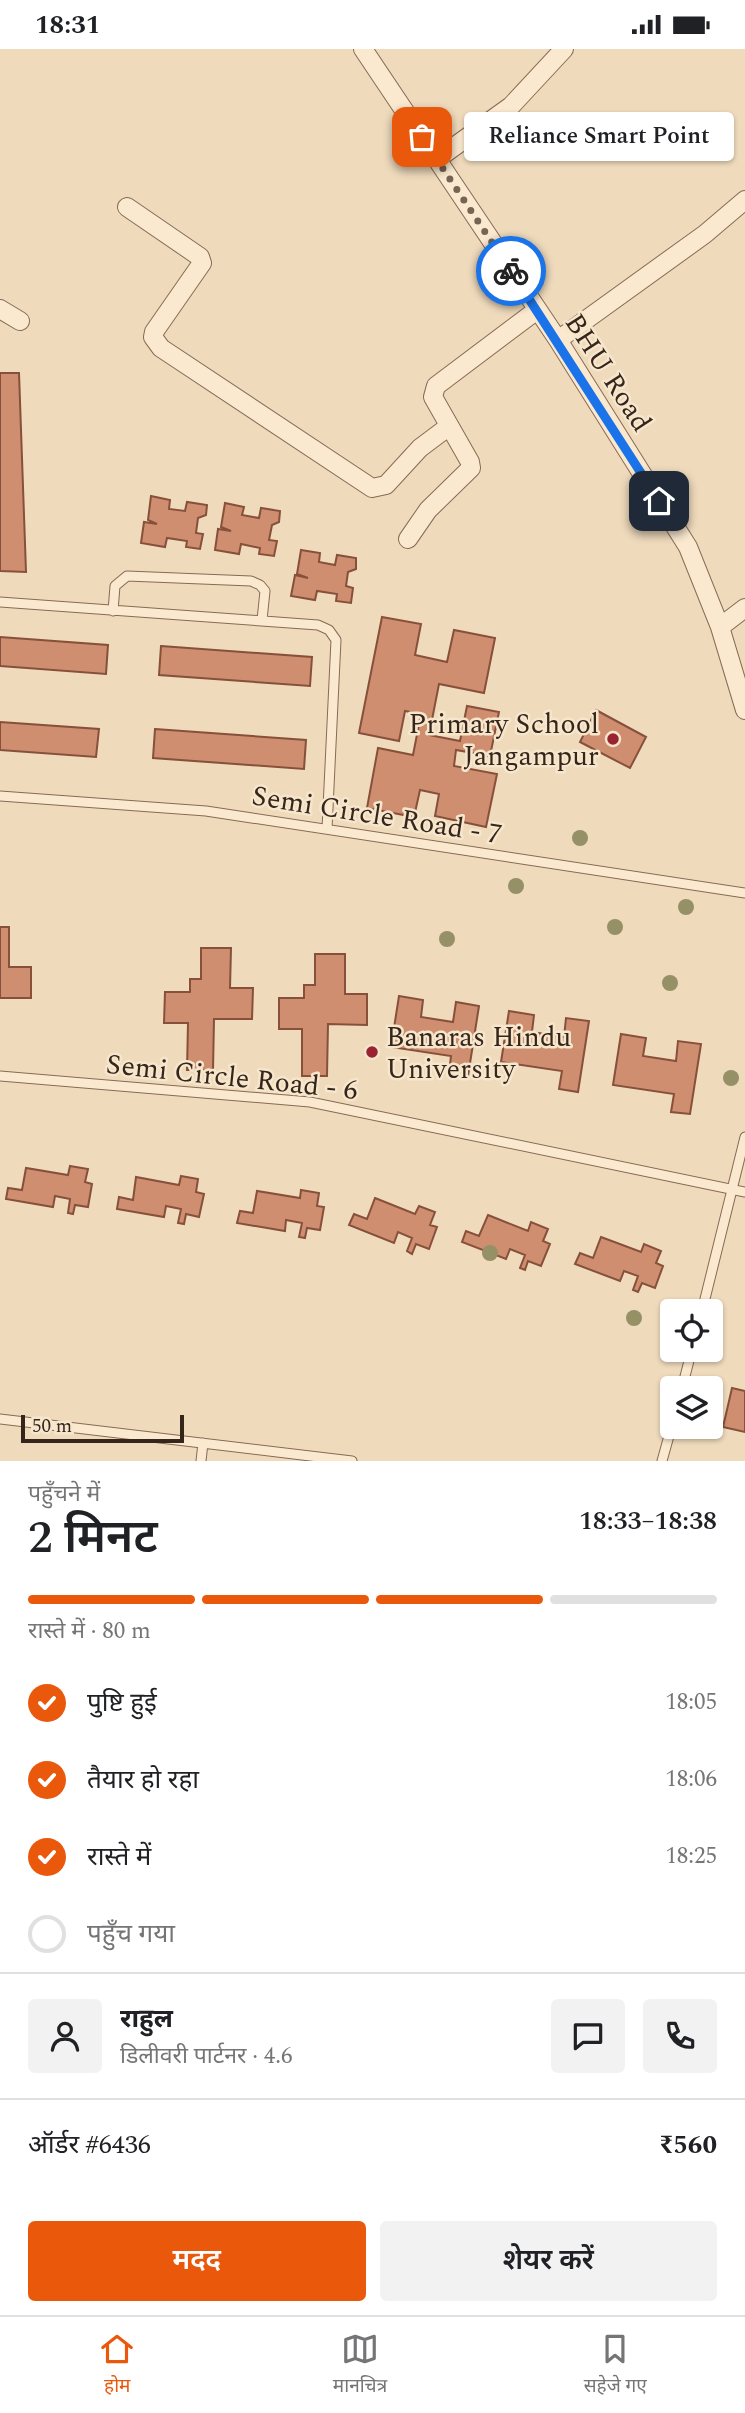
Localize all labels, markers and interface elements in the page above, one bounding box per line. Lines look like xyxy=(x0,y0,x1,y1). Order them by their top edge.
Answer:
text: 18:31 xyxy=(35,5,100,45)
pin xyxy=(392,107,452,167)
callout: Reliance Smart Point xyxy=(464,113,734,161)
icon: bag xyxy=(403,118,441,156)
text: Reliance Smart Point xyxy=(488,119,710,154)
courier xyxy=(476,236,546,306)
icon: bike xyxy=(492,252,530,290)
street label: BHU Road xyxy=(553,305,662,441)
pin xyxy=(629,471,689,531)
icon: home xyxy=(640,482,678,520)
place label: Primary School Jangampur xyxy=(409,703,599,778)
marker: Primary School Jangampur xyxy=(605,731,621,747)
street label: Semi Circle Road - 7 xyxy=(249,774,505,856)
place label: Banaras Hindu University xyxy=(386,1016,571,1091)
street label: Semi Circle Road - 6 xyxy=(104,1043,360,1112)
marker: Banaras Hindu University xyxy=(364,1044,380,1060)
map controls xyxy=(660,1299,723,1439)
button: locate xyxy=(660,1299,723,1362)
button: layers xyxy=(660,1376,723,1439)
scale bar xyxy=(21,1412,184,1444)
text: 50 m xyxy=(32,1412,72,1441)
text: पहुँचने में xyxy=(28,1477,100,1512)
text: 18:33–18:38 xyxy=(579,1501,717,1541)
text: 2 मिनट xyxy=(28,1503,158,1573)
text: रास्ते में · 80 m xyxy=(28,1614,151,1649)
text: पुष्टि हुई xyxy=(87,1683,157,1723)
icon: check xyxy=(28,1684,66,1722)
text: 18:05 xyxy=(665,1685,717,1720)
text: तैयार हो रहा xyxy=(87,1760,199,1800)
icon: check xyxy=(28,1761,66,1799)
text: 18:06 xyxy=(665,1762,717,1797)
text: रास्ते में xyxy=(87,1837,151,1877)
icon: check xyxy=(28,1838,66,1876)
text: 18:25 xyxy=(665,1839,717,1874)
text: पहुँच गया xyxy=(87,1914,175,1954)
button: person xyxy=(28,1999,102,2073)
text: राहुल xyxy=(120,1999,173,2039)
button: chat xyxy=(551,1999,625,2073)
button: phone xyxy=(643,1999,717,2073)
text: डिलीवरी पार्टनर · 4.6 xyxy=(120,2039,293,2074)
text: ऑर्डर #6436 xyxy=(28,2125,151,2165)
text: ₹560 xyxy=(659,2125,717,2165)
button: मदद xyxy=(28,2221,366,2301)
button: शेयर करें xyxy=(380,2221,717,2301)
tab: होम xyxy=(98,2330,136,2401)
tab: मानचित्र xyxy=(333,2330,387,2401)
tab: सहेजे गए xyxy=(584,2330,647,2401)

